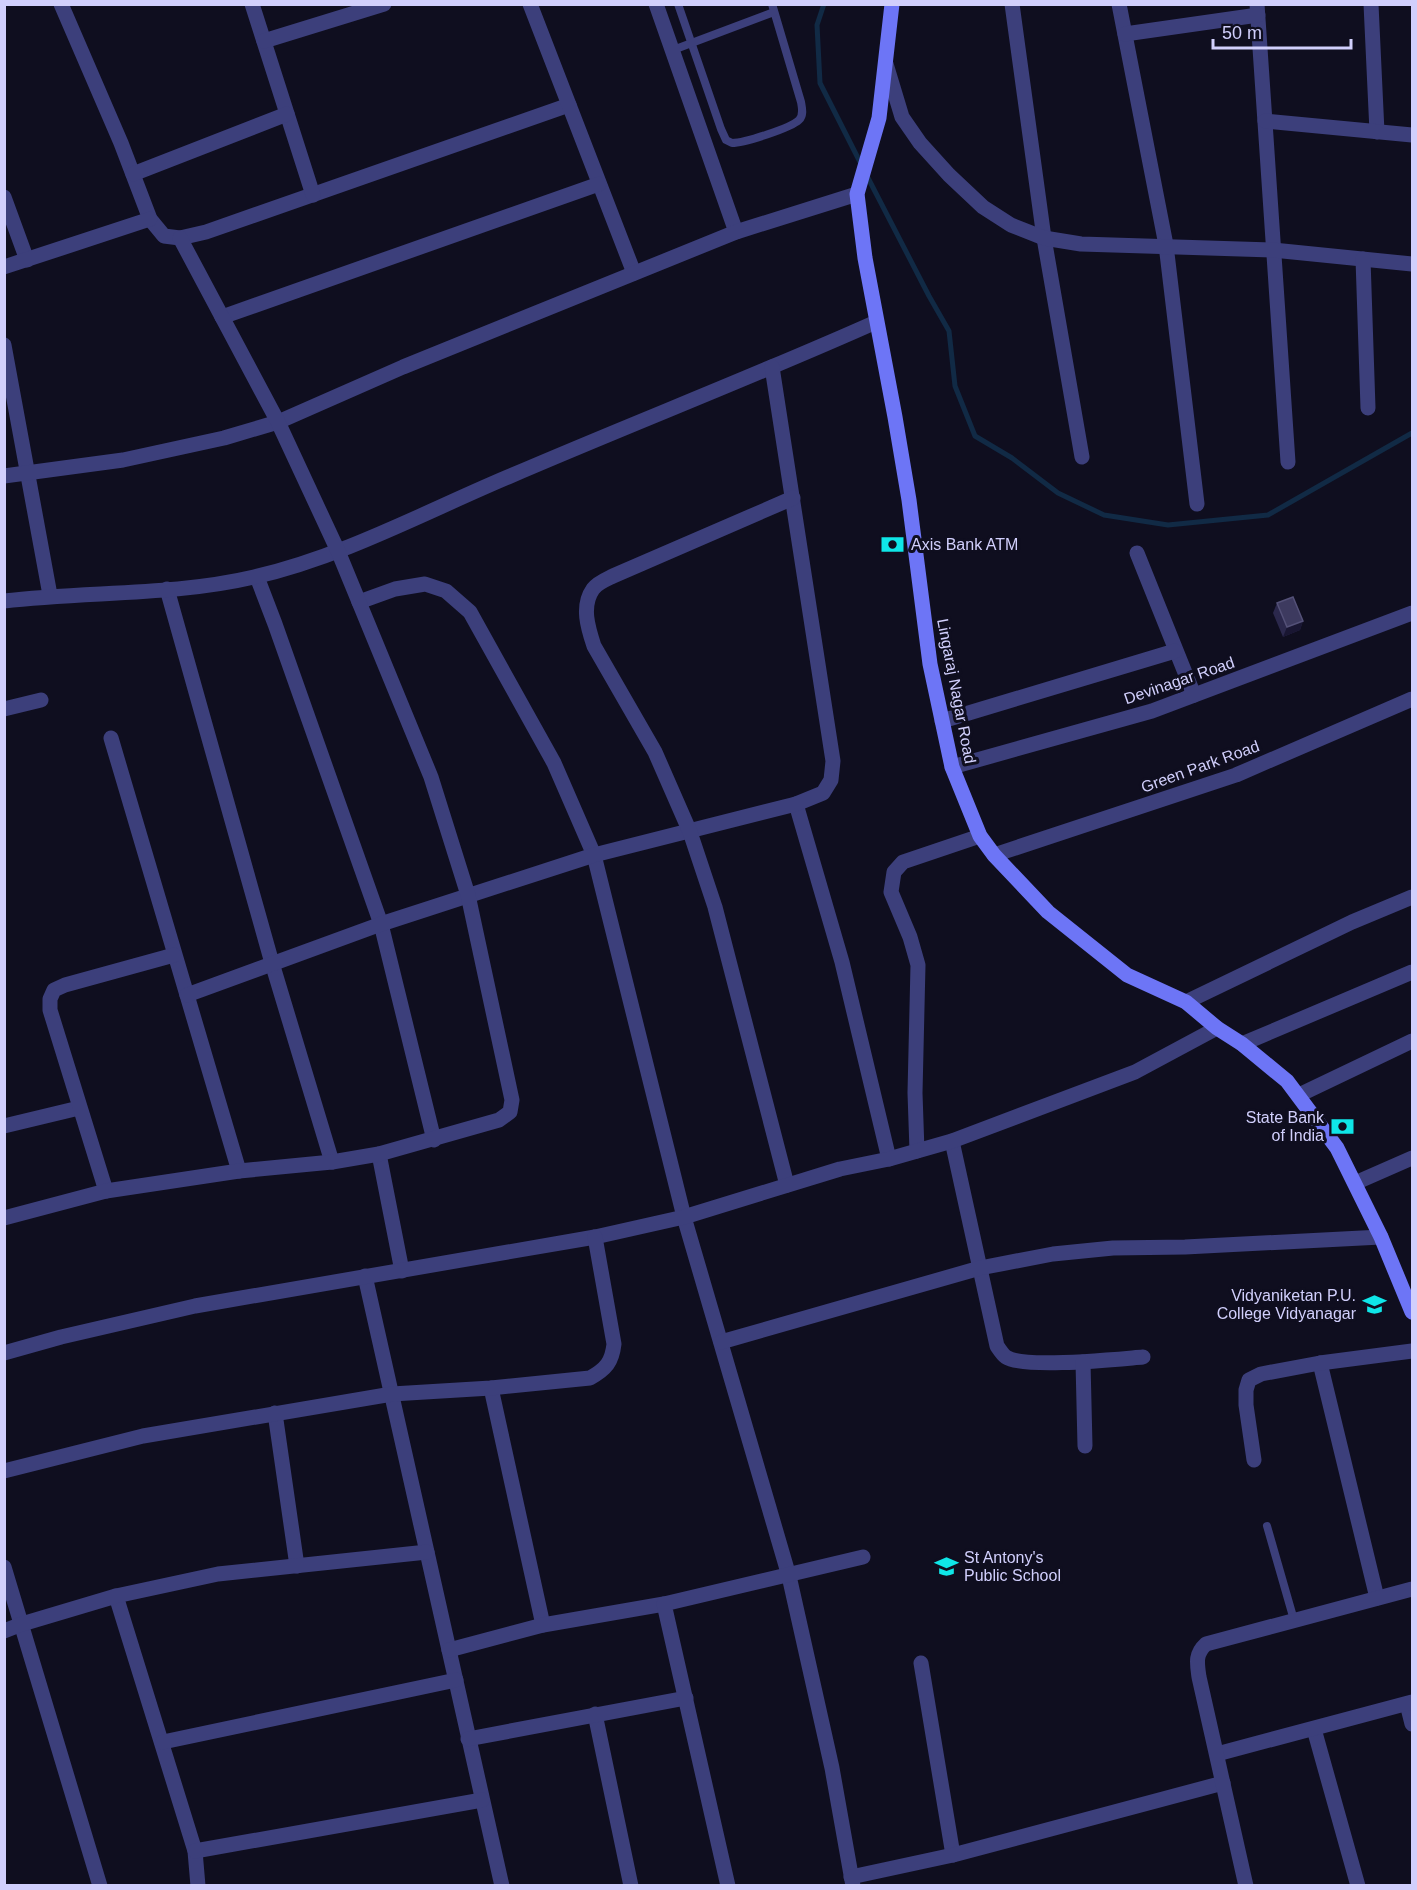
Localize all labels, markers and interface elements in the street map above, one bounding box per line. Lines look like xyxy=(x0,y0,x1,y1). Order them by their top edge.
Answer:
scale bar xyxy=(1213,12,1351,50)
text: 50 m xyxy=(1222,23,1262,43)
bank icon: Axis Bank ATM xyxy=(880,531,906,557)
place label: Axis Bank ATM xyxy=(911,536,1018,553)
street label: Lingaraj Nagar Road xyxy=(934,617,979,765)
street label: Devinagar Road xyxy=(1122,654,1237,707)
street label: Green Park Road xyxy=(1139,737,1262,796)
place label: State Bank of India xyxy=(1246,1109,1325,1144)
bank icon: State Bank of India xyxy=(1329,1113,1355,1139)
place label: Vidyaniketan P.U. College Vidyanagar xyxy=(1217,1287,1357,1322)
school or university icon: Vidyaniketan P.U. College Vidyanagar xyxy=(1361,1291,1387,1317)
place label: St Antony's Public School xyxy=(964,1549,1061,1584)
school or university icon: St Antony's Public School xyxy=(933,1553,959,1579)

